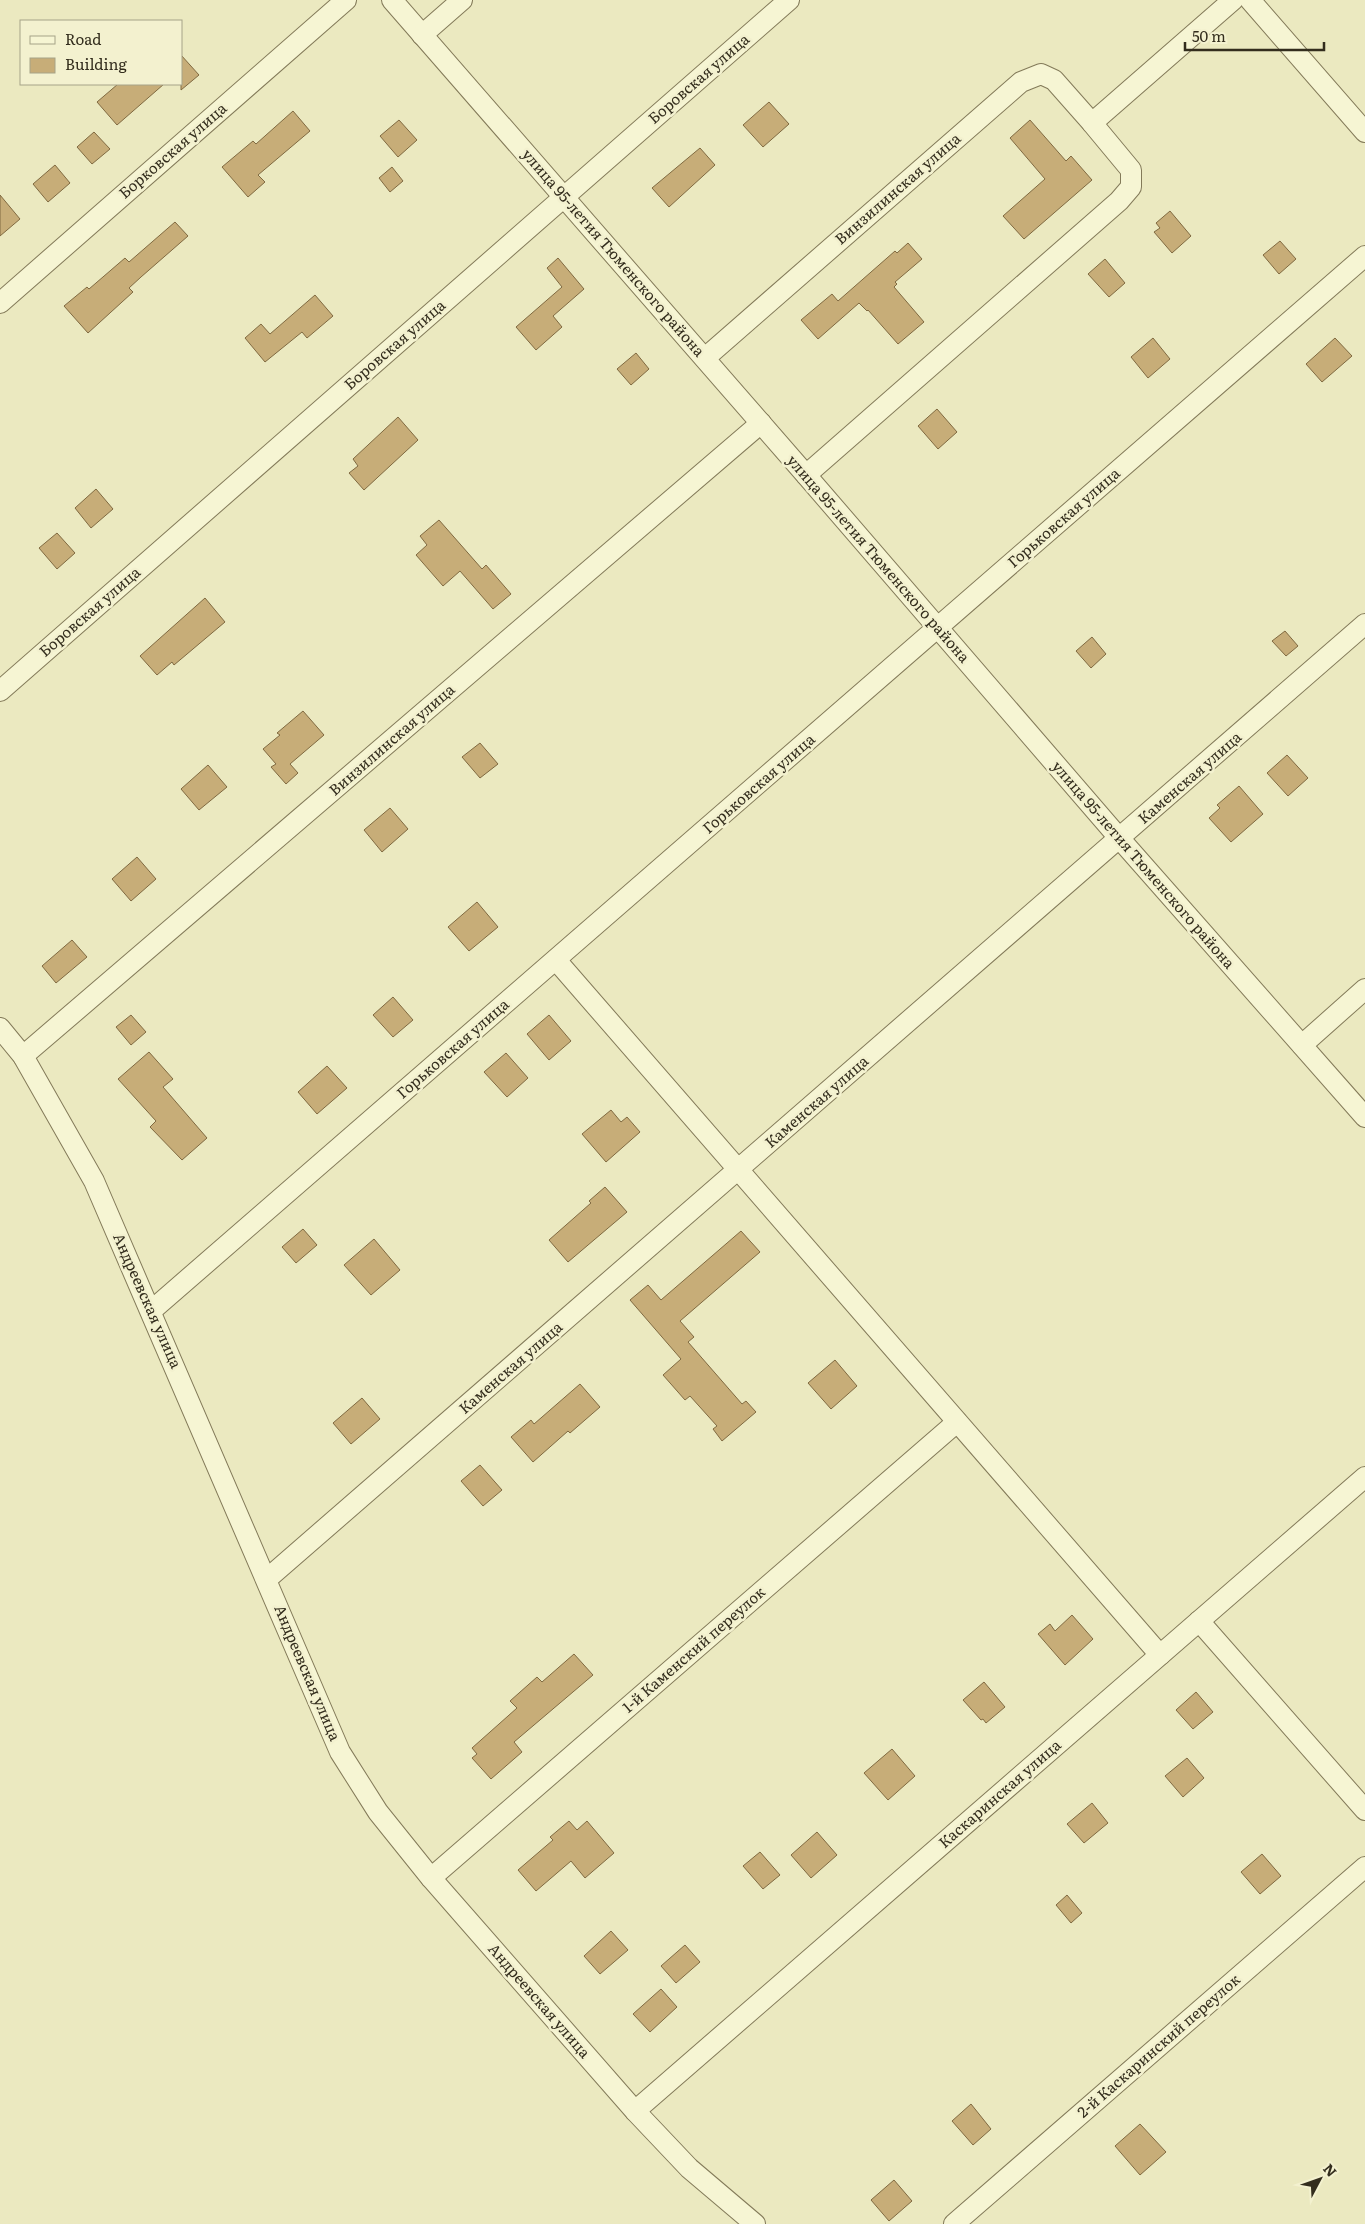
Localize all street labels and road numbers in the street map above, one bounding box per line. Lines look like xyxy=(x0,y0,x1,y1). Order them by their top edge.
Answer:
street label: Боровская улица xyxy=(642,27,754,128)
street label: Борковская улица xyxy=(113,96,232,203)
street label: Винзилинская улица xyxy=(829,126,966,249)
street label: улица 95-летия Тюменского района xyxy=(517,143,712,362)
street label: Боровская улица xyxy=(338,293,450,394)
street label: улица 95-летия Тюменского района xyxy=(782,449,977,668)
street label: Горьковская улица xyxy=(1002,461,1125,572)
street label: Боровская улица xyxy=(33,560,145,661)
street label: Винзилинская улица xyxy=(323,677,460,800)
street label: Каменская улица xyxy=(1132,725,1247,829)
street label: Горьковская улица xyxy=(697,727,820,838)
street label: улица 95-летия Тюменского района xyxy=(1047,755,1242,974)
street label: Горьковская улица xyxy=(391,992,514,1103)
street label: Каменская улица xyxy=(759,1049,874,1153)
street label: Андреевская улица xyxy=(108,1229,189,1373)
street label: Каменская улица xyxy=(453,1315,568,1419)
street label: 1-й Каменский переулок xyxy=(616,1580,770,1718)
street label: Андреевская улица xyxy=(269,1601,348,1745)
street label: Каскаринская улица xyxy=(933,1732,1066,1853)
street label: Андреевская улица xyxy=(484,1937,597,2063)
street label: 2-й Каскаринский переулок xyxy=(1071,1967,1245,2122)

